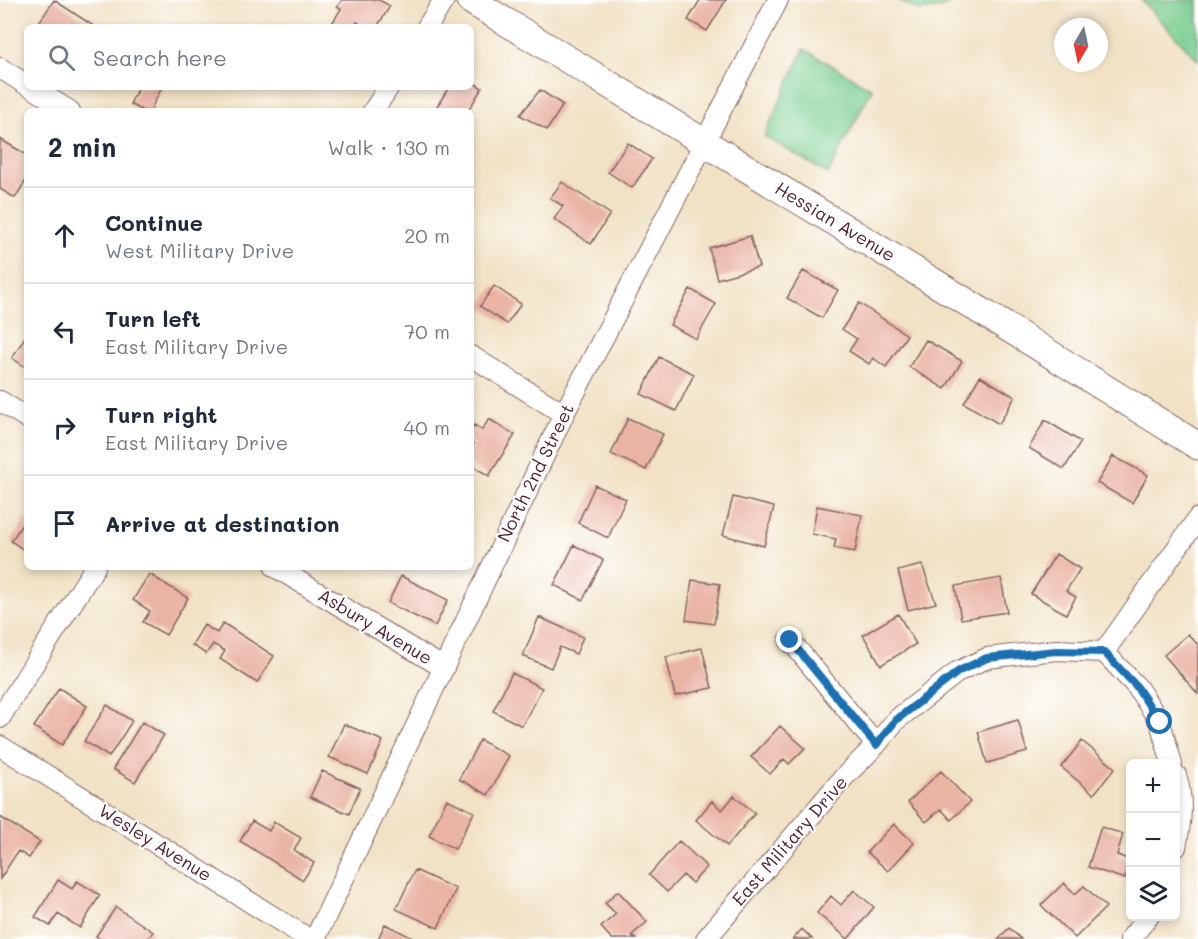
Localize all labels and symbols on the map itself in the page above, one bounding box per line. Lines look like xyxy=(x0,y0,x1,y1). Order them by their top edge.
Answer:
north arrow xyxy=(1054,18,1108,72)
street label: Hessian Avenue xyxy=(771,176,900,267)
street label: North 2nd Street xyxy=(491,399,579,546)
street label: Asbury Avenue xyxy=(314,583,437,670)
route end xyxy=(776,626,802,652)
route start xyxy=(1146,708,1172,734)
street label: East Military Drive xyxy=(726,770,852,910)
street label: Wesley Avenue xyxy=(95,798,217,886)

